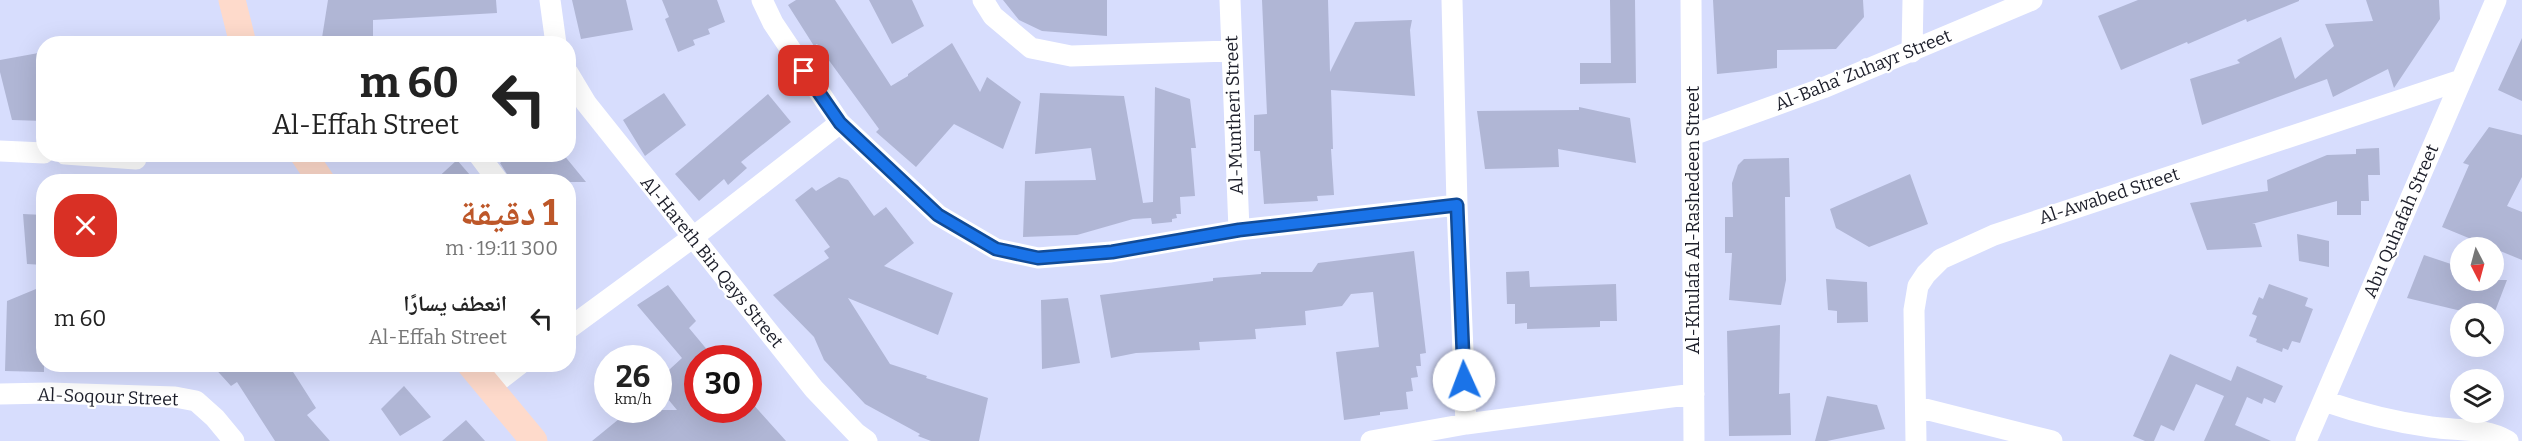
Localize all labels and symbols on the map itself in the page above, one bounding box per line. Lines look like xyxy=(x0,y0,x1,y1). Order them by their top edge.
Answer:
street label: Al-Baha’ Zuhayr Street xyxy=(1772,24,1955,115)
street label: Al-Muntheri Street xyxy=(1220,35,1248,195)
pin xyxy=(778,45,829,96)
street label: Al-Khulafa Al-Rashedeen Street xyxy=(1682,85,1704,354)
street label: Abu Quhafah Street xyxy=(2359,140,2444,301)
street label: Al-Awabed Street xyxy=(2036,163,2183,229)
street label: Al-Hareth Bin Qays Street xyxy=(636,172,788,353)
north arrow xyxy=(2450,237,2504,291)
speed limit sign: 30 xyxy=(684,345,762,423)
position arrow xyxy=(1432,348,1496,412)
street label: Al-Soqour Street xyxy=(37,384,179,410)

